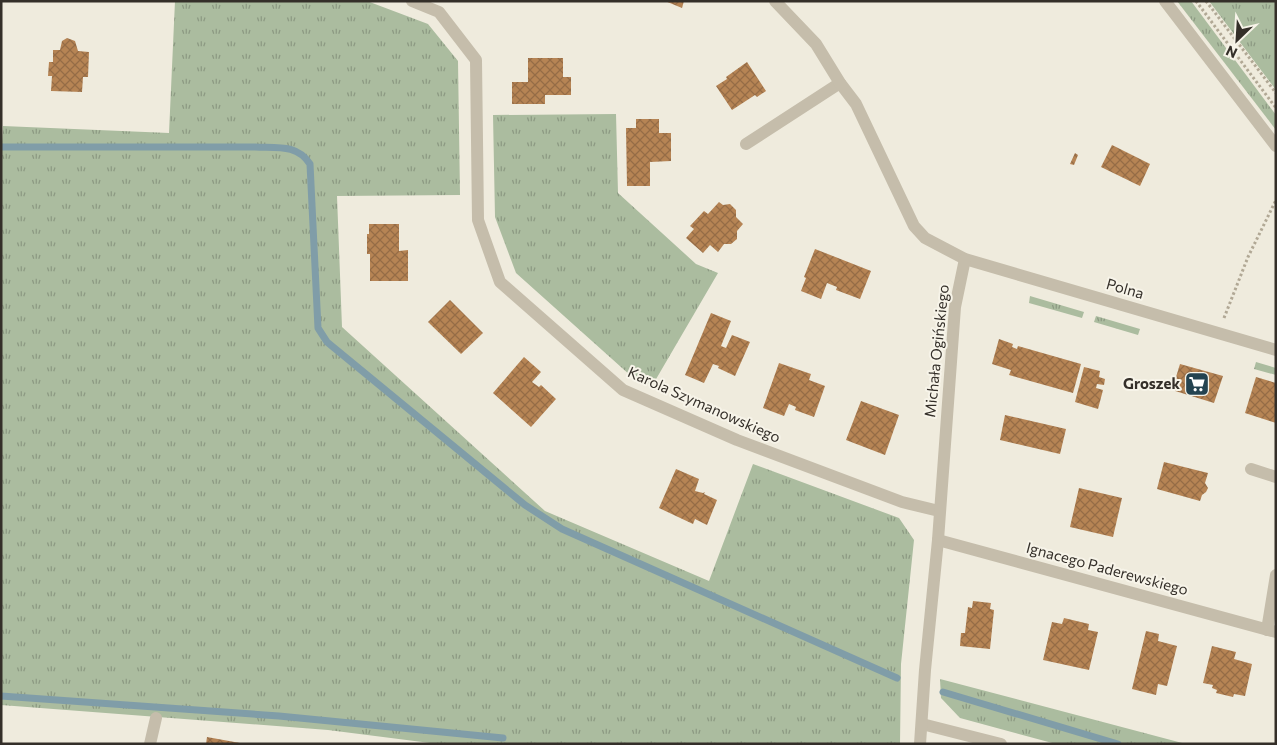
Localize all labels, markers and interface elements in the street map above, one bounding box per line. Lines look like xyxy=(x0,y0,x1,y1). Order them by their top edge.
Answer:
north arrow xyxy=(1212,15,1262,65)
text: N xyxy=(1223,42,1240,62)
street label: Polna xyxy=(1104,274,1146,302)
street label: Michała Ogińskiego xyxy=(920,283,952,418)
street label: Karola Szymanowskiego xyxy=(625,362,783,446)
supermarket icon: Groszek xyxy=(1184,371,1210,397)
place label: Groszek xyxy=(1123,374,1180,392)
street label: Ignacego Paderewskiego xyxy=(1024,538,1190,598)

